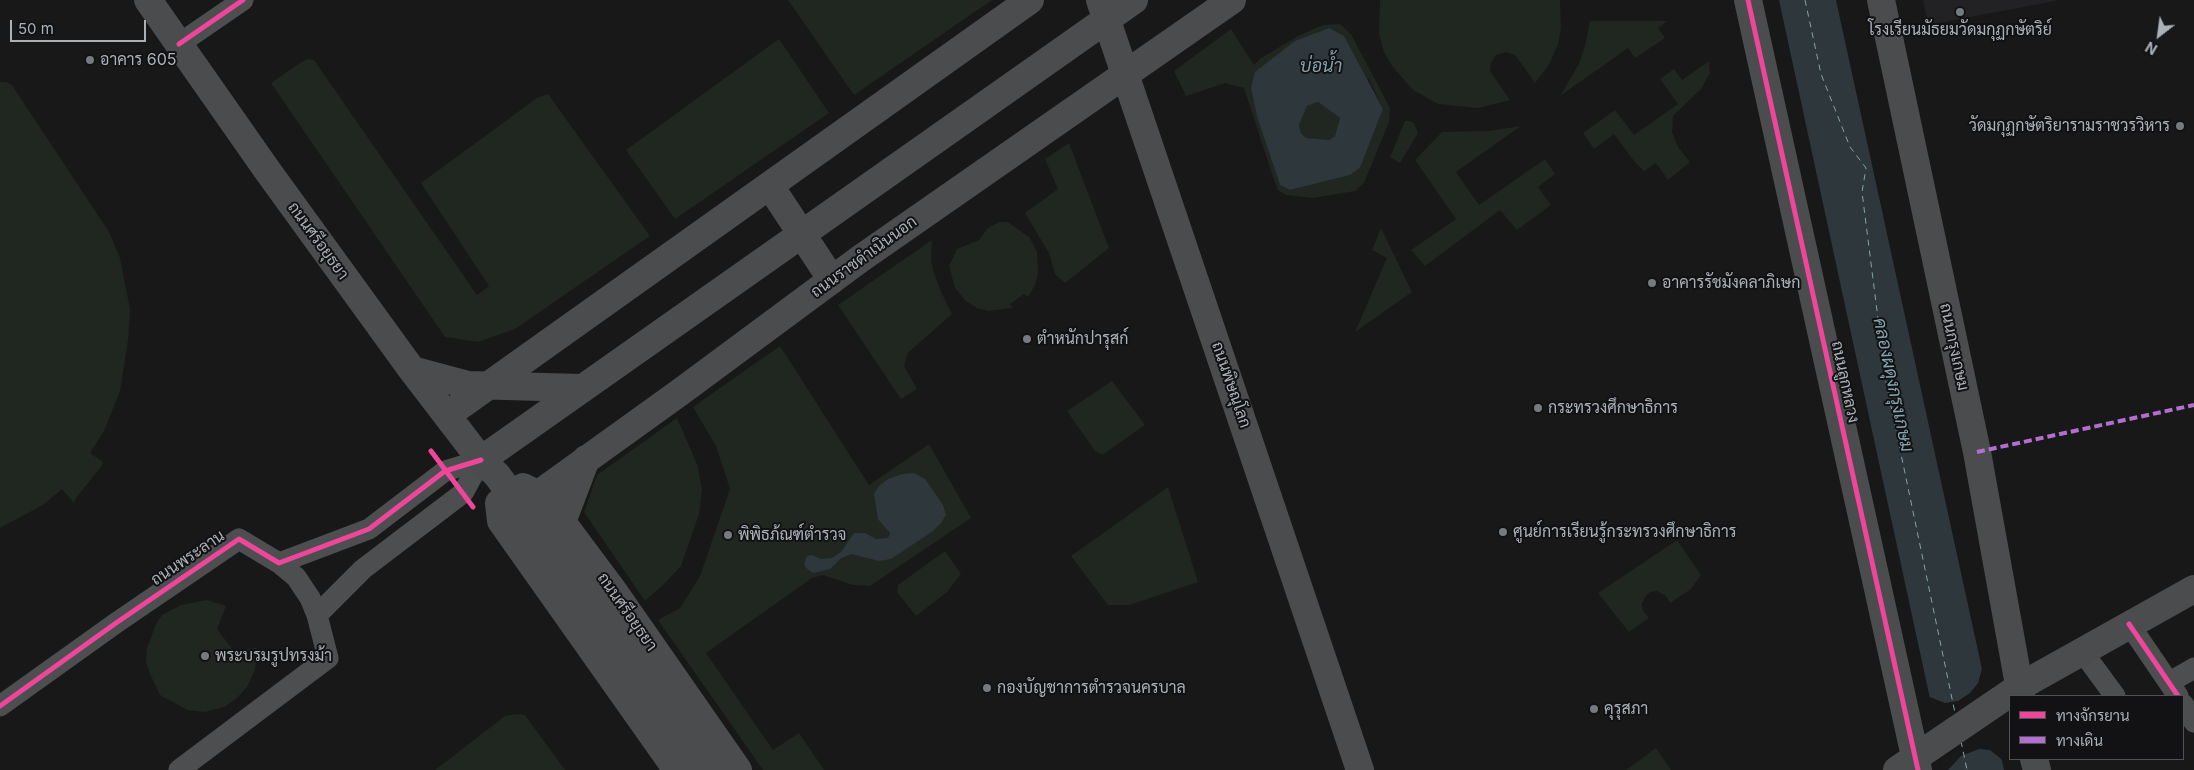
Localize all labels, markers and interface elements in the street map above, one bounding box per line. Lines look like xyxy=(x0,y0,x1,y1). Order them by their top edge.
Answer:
marker: โรงเรียนมัธยมวัดมกุฏกษัตริย์ xyxy=(1954,6,1966,18)
scale bar xyxy=(12,10,149,42)
north arrow xyxy=(2134,10,2184,60)
text: 50 m xyxy=(18,19,54,38)
place label: โรงเรียนมัธยมวัดมกุฏกษัตริย์ xyxy=(1868,20,2052,40)
text: N xyxy=(2142,38,2160,58)
place label: อาคาร 605 xyxy=(100,50,177,70)
marker: อาคาร 605 xyxy=(84,54,96,66)
water label: บ่อน้ำ xyxy=(1300,56,1342,78)
place label: วัดมกุฏกษัตริยารามราชวรวิหาร xyxy=(1969,116,2170,136)
marker: วัดมกุฏกษัตริยารามราชวรวิหาร xyxy=(2174,120,2186,132)
street label: ถนนศรีอยุธยา xyxy=(283,198,353,284)
street label: ถนนราชดำเนินนอก xyxy=(807,212,921,302)
place label: อาคารรัชมังคลาภิเษก xyxy=(1662,273,1800,293)
marker: อาคารรัชมังคลาภิเษก xyxy=(1646,277,1658,289)
street label: ถนนกรุงเกษม xyxy=(1935,302,1973,392)
water label: คลองผดุงกรุงเกษม xyxy=(1868,316,1918,454)
place label: ตำหนักปารุสก์ xyxy=(1037,329,1129,349)
marker: ตำหนักปารุสก์ xyxy=(1021,333,1033,345)
street label: ถนนพิษณุโลก xyxy=(1207,339,1255,431)
street label: ถนนลูกหลวง xyxy=(1827,339,1863,425)
place label: กระทรวงศึกษาธิการ xyxy=(1548,398,1678,418)
marker: กระทรวงศึกษาธิการ xyxy=(1532,402,1544,414)
place label: ศูนย์การเรียนรู้กระทรวงศึกษาธิการ xyxy=(1513,522,1737,542)
place label: พิพิธภ้ณฑ์ตำรวจ xyxy=(738,525,846,545)
street label: ถนนพระลาน xyxy=(148,526,228,590)
marker: ศูนย์การเรียนรู้กระทรวงศึกษาธิการ xyxy=(1497,526,1509,538)
marker: พิพิธภ้ณฑ์ตำรวจ xyxy=(722,529,734,541)
street label: ถนนศรีอยุธยา xyxy=(593,569,661,655)
place label: พระบรมรูปทรงม้า xyxy=(215,646,332,666)
marker: พระบรมรูปทรงม้า xyxy=(199,650,211,662)
place label: กองบัญชาการตำรวจนครบาล xyxy=(997,678,1186,698)
marker: กองบัญชาการตำรวจนครบาล xyxy=(981,682,993,694)
legend xyxy=(2009,695,2184,760)
place label: คุรุสภา xyxy=(1604,699,1648,719)
marker: คุรุสภา xyxy=(1588,703,1600,715)
text: ทางจักรยาน xyxy=(2056,706,2130,725)
text: ทางเดิน xyxy=(2056,731,2103,750)

